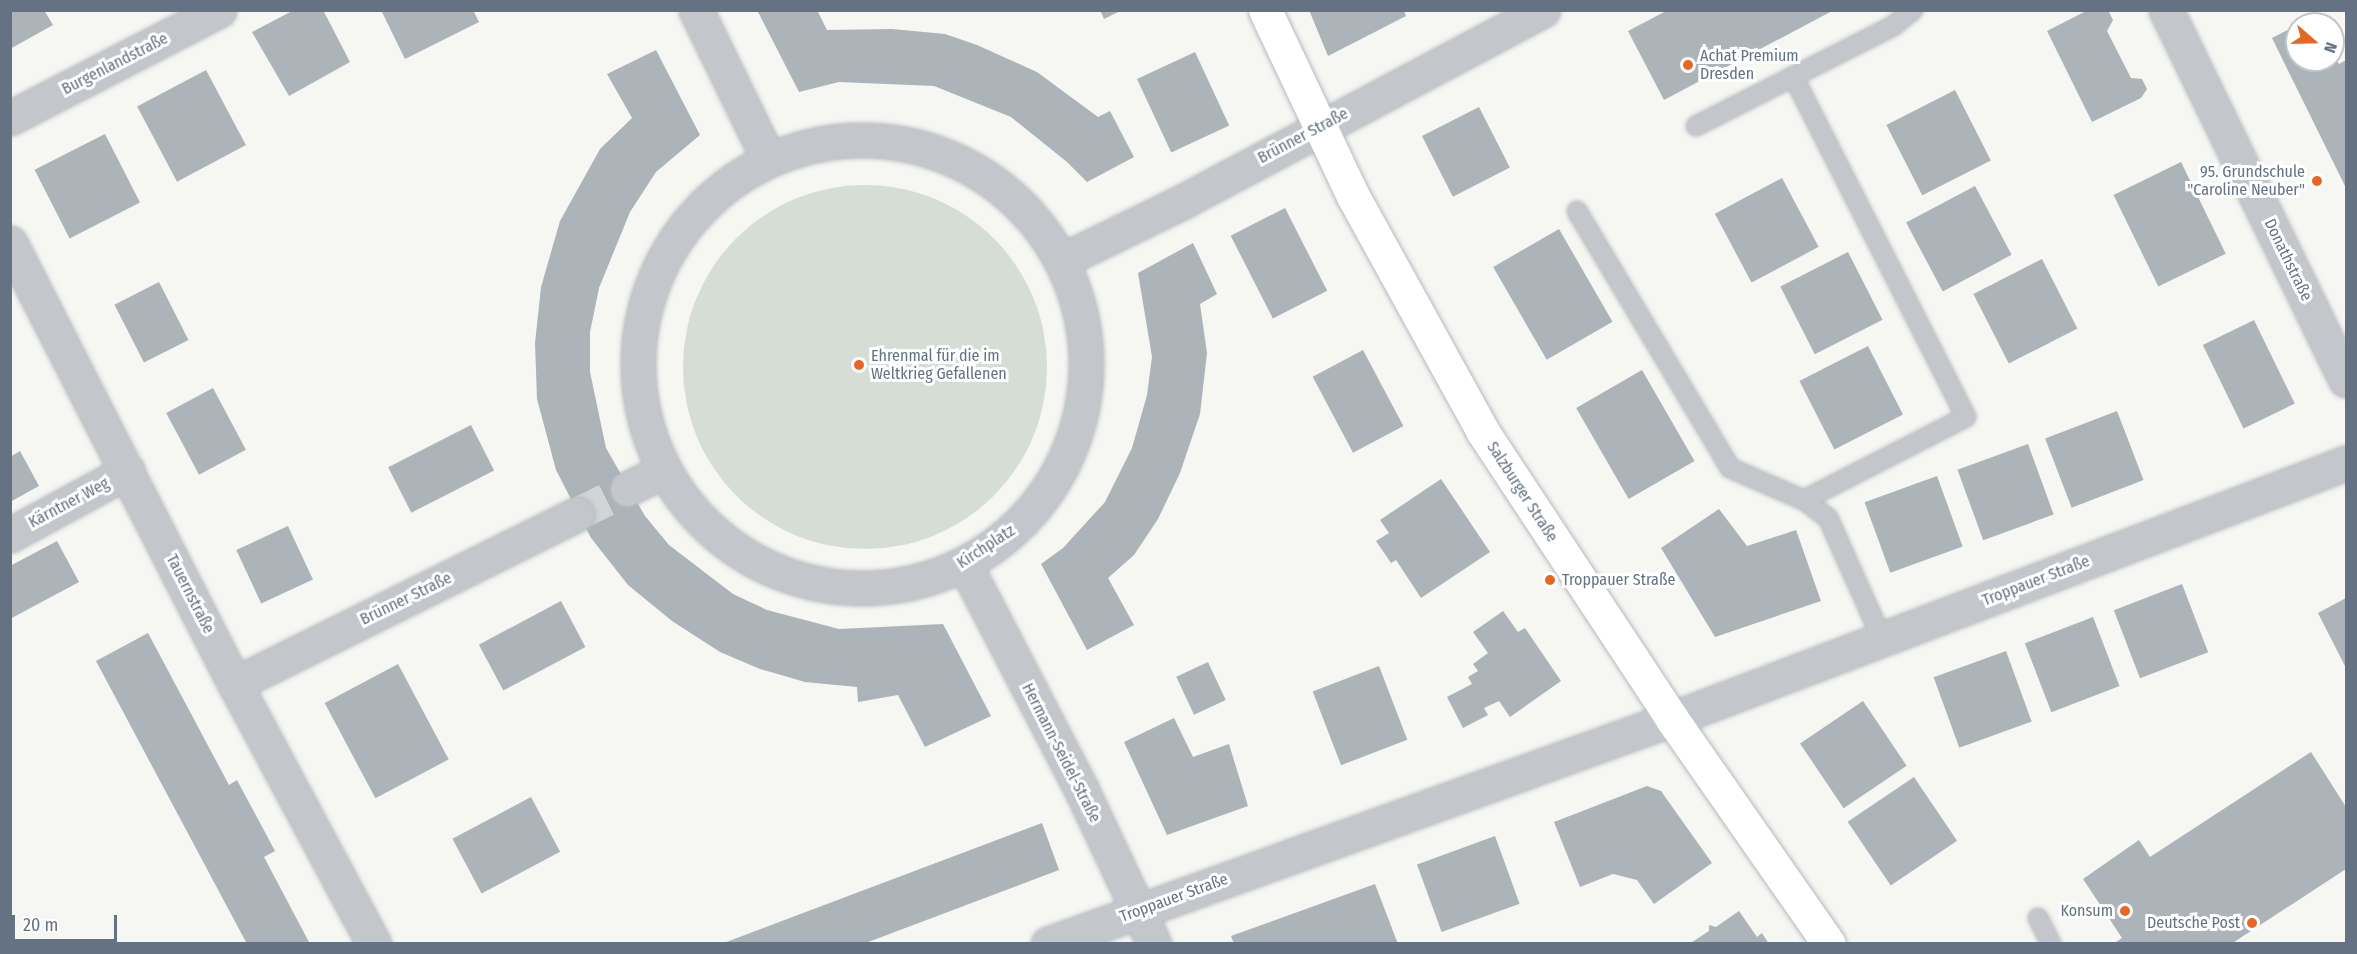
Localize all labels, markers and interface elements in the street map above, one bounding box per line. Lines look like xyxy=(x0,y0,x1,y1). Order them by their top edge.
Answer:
north arrow xyxy=(2285,12,2345,72)
street label: Burgenlandstraße xyxy=(59,29,171,99)
text: N xyxy=(2320,40,2341,55)
place label: Achat Premium Dresden xyxy=(1700,46,1799,84)
marker: Achat Premium Dresden xyxy=(1681,58,1695,72)
street label: Brünner Straße xyxy=(1255,104,1351,168)
place label: 95. Grundschule "Caroline Neuber" xyxy=(2187,162,2305,200)
marker: 95. Grundschule "Caroline Neuber" xyxy=(2310,174,2324,188)
street label: Donathstraße xyxy=(2260,216,2316,304)
place label: Ehrenmal für die im Weltkrieg Gefallenen xyxy=(871,346,1007,384)
marker: Ehrenmal für die im Weltkrieg Gefallenen xyxy=(852,358,866,372)
street label: Salzburger Straße xyxy=(1482,438,1562,546)
street label: Kärntner Weg xyxy=(25,474,113,532)
street label: Kirchplatz xyxy=(954,521,1018,573)
street label: Tauernstraße xyxy=(162,551,218,637)
street label: Troppauer Straße xyxy=(1980,552,2092,610)
street label: Brünner Straße xyxy=(357,569,455,629)
place label: Troppauer Straße xyxy=(1562,570,1675,590)
marker: Troppauer Straße xyxy=(1543,573,1557,587)
street label: Hermann-Seidel-Straße xyxy=(1018,680,1104,826)
street label: Troppauer Straße xyxy=(1117,870,1231,926)
place label: Konsum xyxy=(2060,901,2113,921)
scale bar xyxy=(15,903,120,941)
marker: Konsum xyxy=(2118,904,2132,918)
place label: Deutsche Post xyxy=(2147,913,2240,933)
text: 20 m xyxy=(23,914,58,936)
marker: Deutsche Post xyxy=(2245,916,2259,930)

